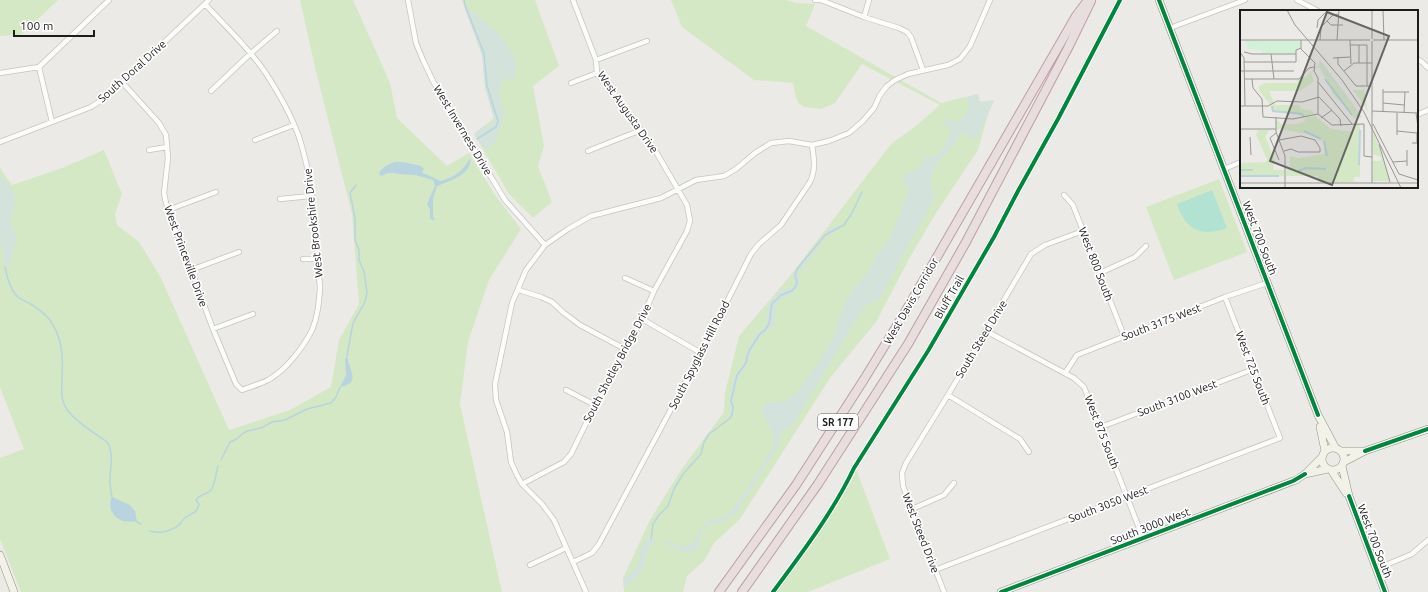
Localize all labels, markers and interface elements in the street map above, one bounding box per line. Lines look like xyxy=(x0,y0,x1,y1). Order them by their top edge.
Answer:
inset map xyxy=(1240,10,1418,188)
scale bar xyxy=(14,12,94,38)
text: 100 m xyxy=(20,19,53,32)
street label: South Doral Drive xyxy=(96,37,168,105)
street label: West Augusta Drive xyxy=(595,69,661,155)
street label: West Inverness Drive xyxy=(431,83,495,177)
street label: West Brookshire Drive xyxy=(301,168,325,278)
street label: West 700 South xyxy=(1240,199,1280,277)
street label: West Princeville Drive xyxy=(162,204,210,308)
street label: West 800 South xyxy=(1076,225,1116,303)
street label: West Davis Corridor xyxy=(881,255,941,346)
street label: Bluff Trail xyxy=(932,273,966,321)
street label: South Steed Drive xyxy=(953,298,1009,380)
street label: South Spyglass Hill Road xyxy=(666,299,732,411)
street label: South 3175 West xyxy=(1120,301,1203,343)
street label: South Shotley Bridge Drive xyxy=(581,302,653,424)
street label: West 725 South xyxy=(1233,329,1273,407)
street label: South 3100 West xyxy=(1136,377,1219,419)
street label: West 875 South xyxy=(1082,393,1122,471)
road number: SR 177 xyxy=(818,414,858,430)
street label: South 3050 West xyxy=(1067,483,1150,525)
street label: West Steed Drive xyxy=(900,491,942,575)
street label: West 700 South xyxy=(1355,502,1395,580)
street label: South 3000 West xyxy=(1109,505,1192,547)

